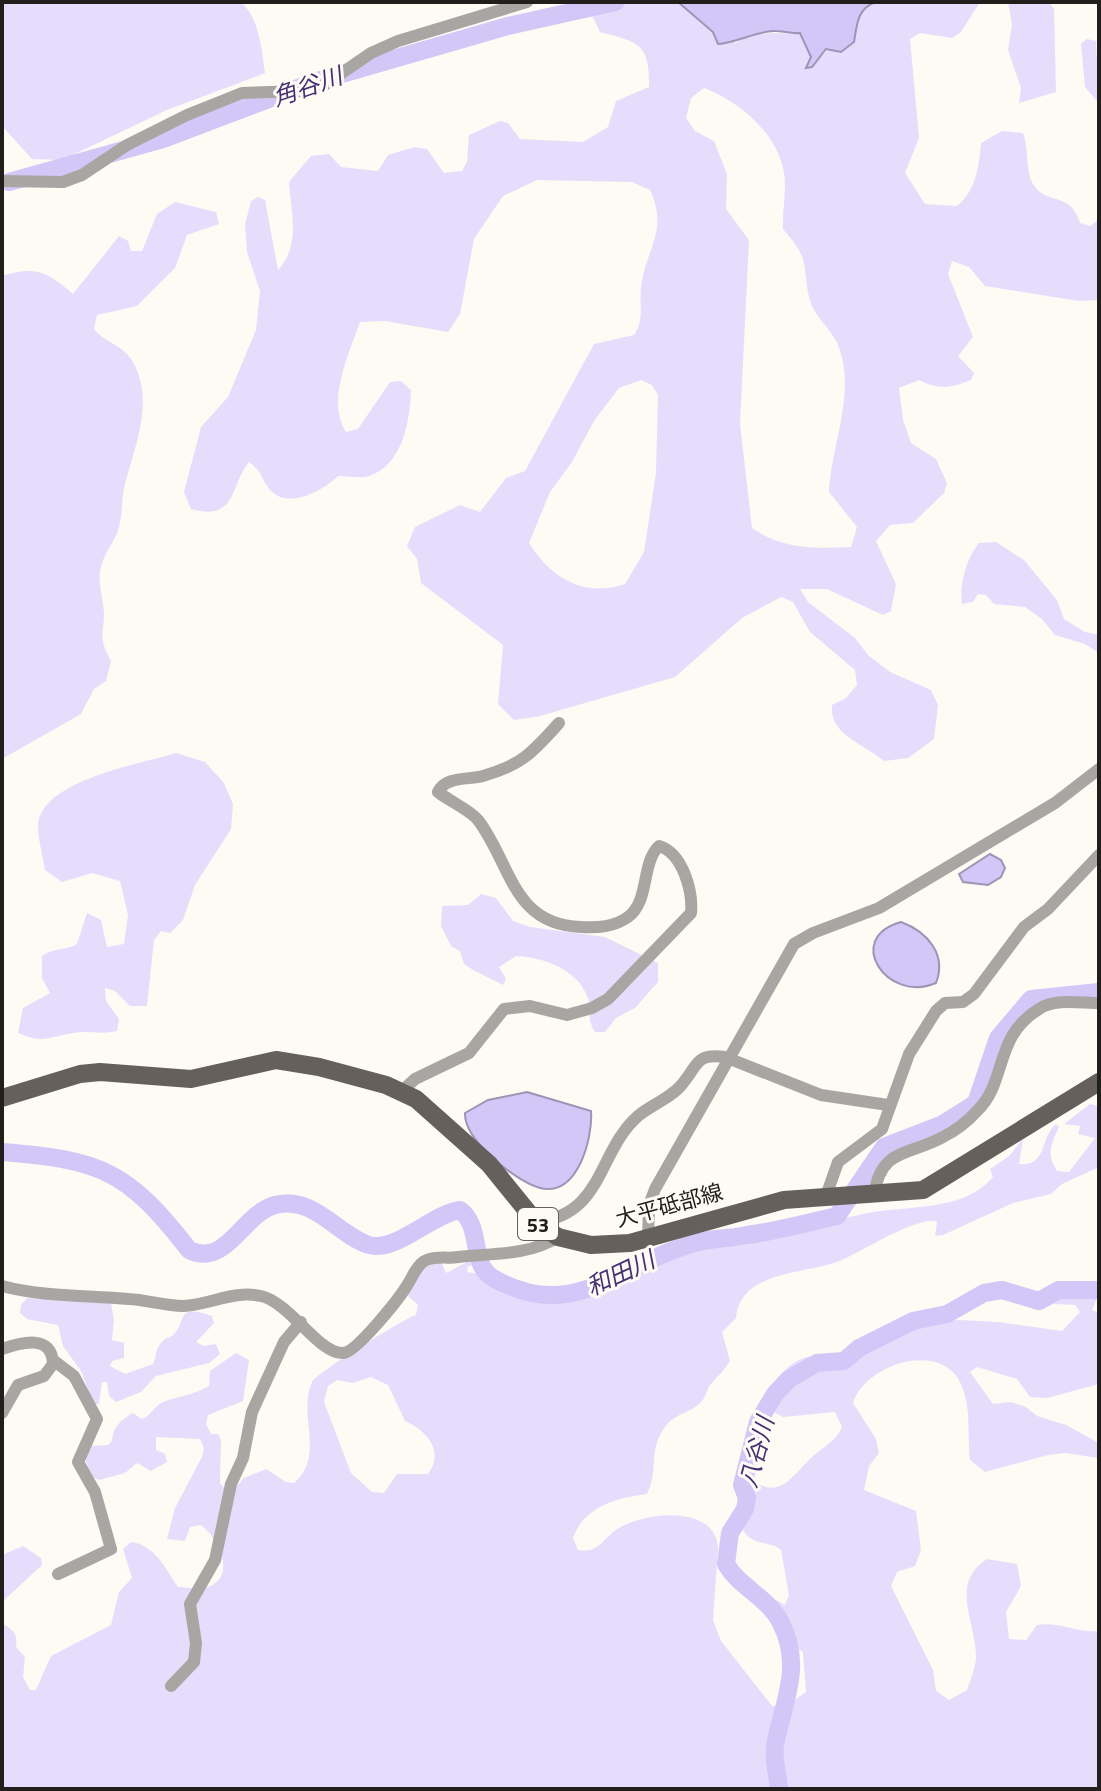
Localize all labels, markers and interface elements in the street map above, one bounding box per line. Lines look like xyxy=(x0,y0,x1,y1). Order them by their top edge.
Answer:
water label: 角谷川 xyxy=(267,56,350,115)
street label: 大平砥部線 xyxy=(611,1174,727,1236)
road number: 53 xyxy=(518,1208,558,1240)
water label: 和田川 xyxy=(580,1240,663,1305)
water label: 八谷川 xyxy=(729,1410,783,1491)

